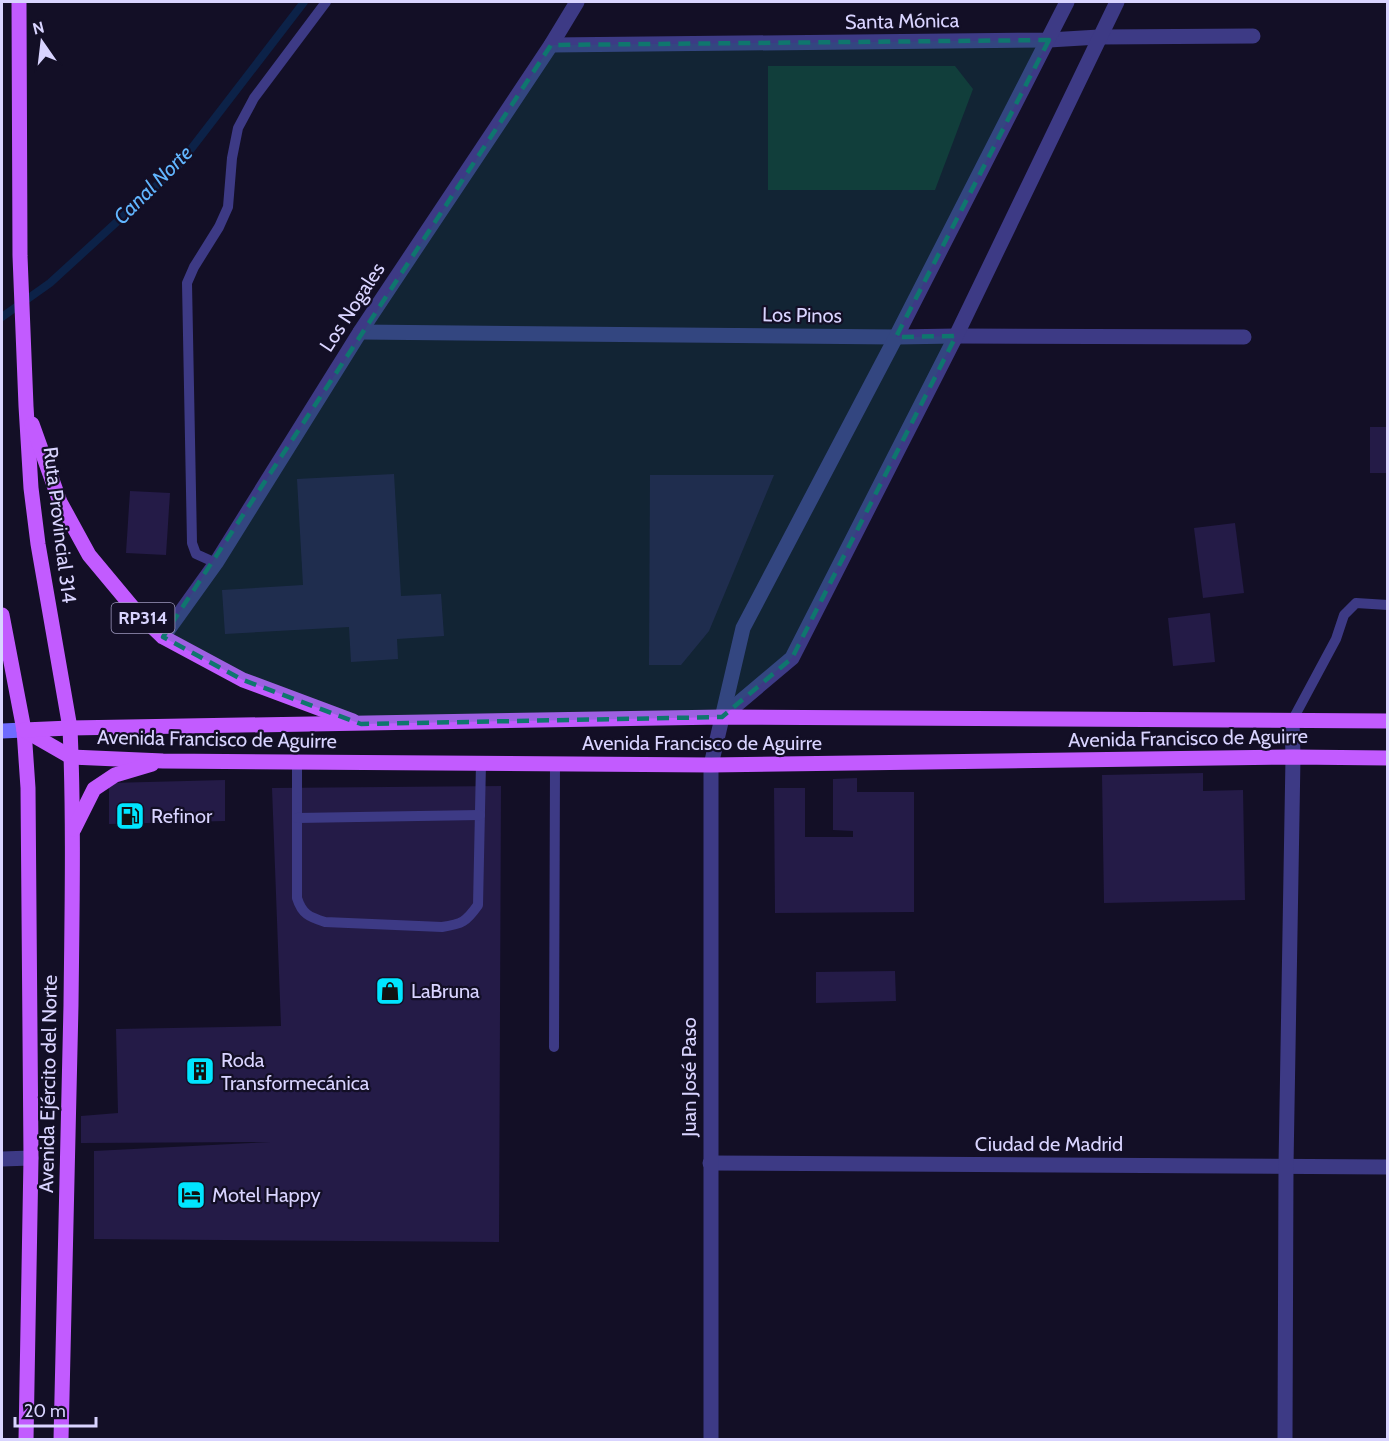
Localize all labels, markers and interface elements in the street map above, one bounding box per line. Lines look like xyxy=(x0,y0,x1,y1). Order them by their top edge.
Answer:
street label: Santa Mónica xyxy=(845,8,960,34)
north arrow xyxy=(12,12,72,72)
text: N xyxy=(31,17,46,39)
water label: Canal Norte xyxy=(108,140,198,229)
street label: Los Nogales xyxy=(314,258,390,356)
street label: Los Pinos xyxy=(762,302,842,328)
street label: Ruta Provincial 314 xyxy=(38,445,82,605)
road number: RP314 xyxy=(112,603,174,633)
street label: Avenida Francisco de Aguirre xyxy=(1068,724,1308,752)
street label: Avenida Francisco de Aguirre xyxy=(97,725,337,753)
street label: Avenida Francisco de Aguirre xyxy=(582,731,822,755)
fuel station icon: Refinor xyxy=(114,800,146,832)
place label: Refinor xyxy=(151,804,213,828)
street label: Avenida Ejército del Norte xyxy=(34,975,62,1193)
shop icon: LaBruna xyxy=(374,975,406,1007)
place label: LaBruna xyxy=(411,979,480,1003)
street label: Juan José Paso xyxy=(677,1017,701,1138)
place label: Roda Transformecánica xyxy=(221,1048,370,1095)
building icon: Roda Transformecánica xyxy=(184,1055,216,1087)
street label: Ciudad de Madrid xyxy=(975,1132,1123,1156)
hotel icon: Motel Happy xyxy=(175,1179,207,1211)
place label: Motel Happy xyxy=(212,1183,321,1207)
scale bar xyxy=(15,1390,96,1428)
text: 20 m xyxy=(24,1400,66,1422)

